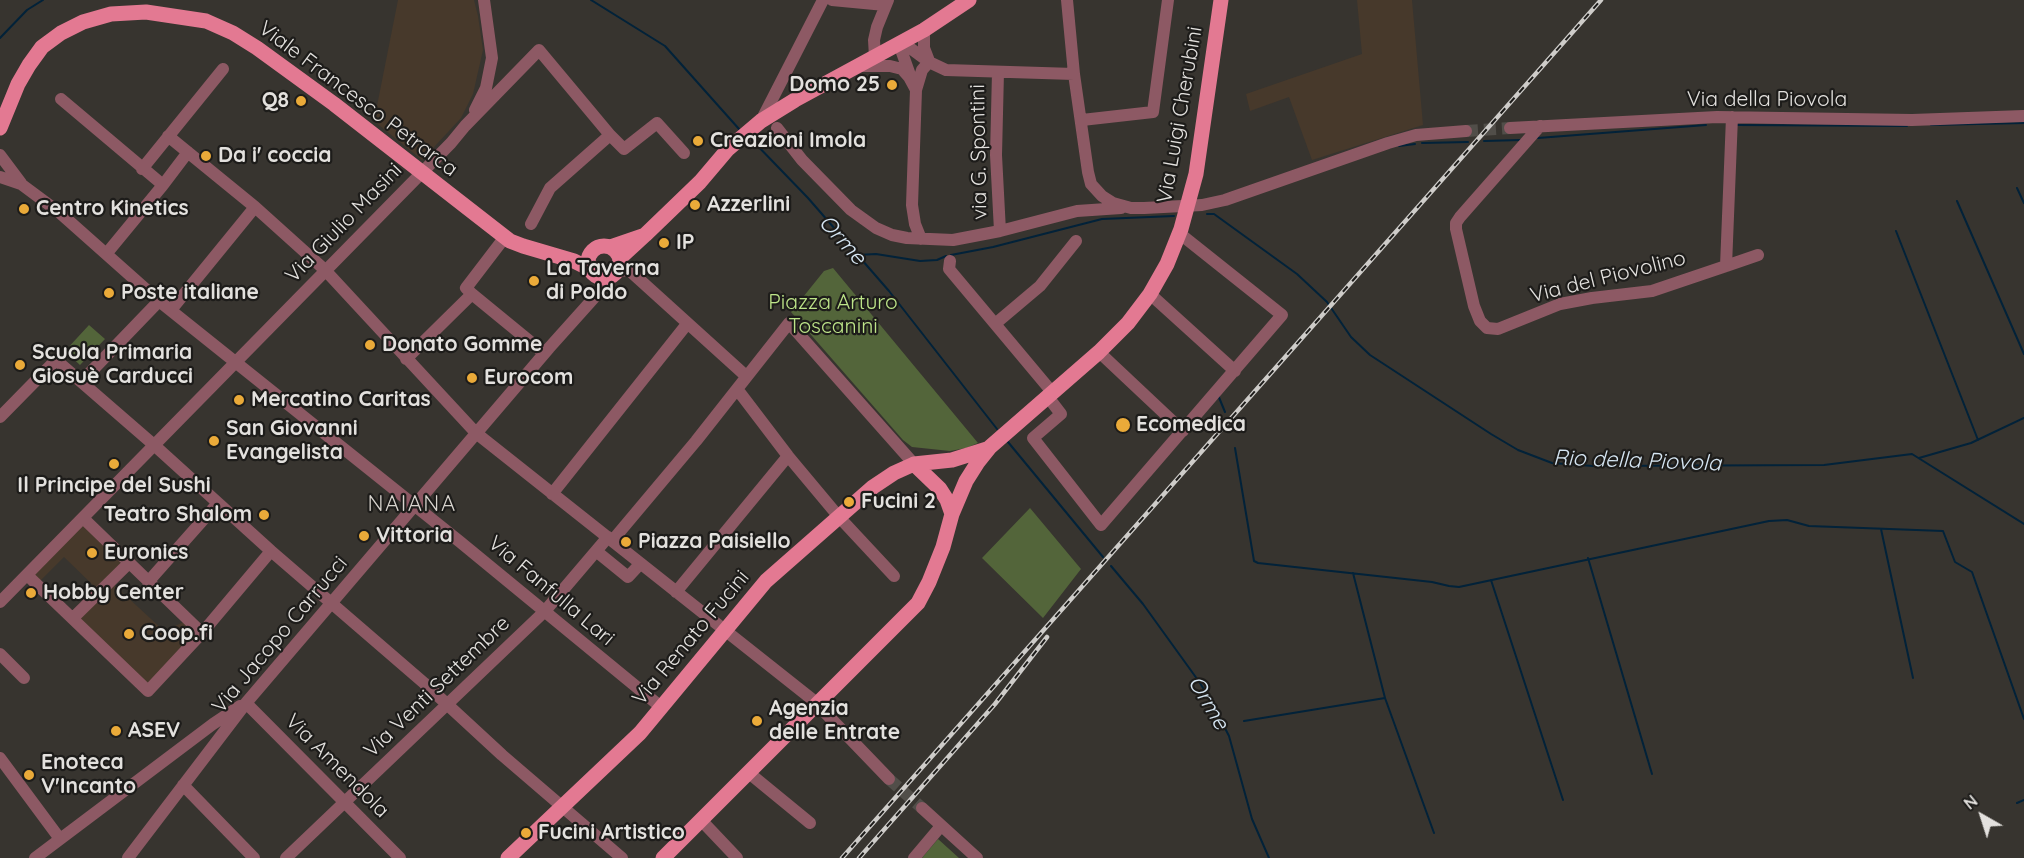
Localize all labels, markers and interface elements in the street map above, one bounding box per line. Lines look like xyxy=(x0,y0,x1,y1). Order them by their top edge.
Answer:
street label: Viale Francesco Petrarca xyxy=(253,16,463,182)
street label: Via Luigi Cherubini xyxy=(1152,25,1208,205)
place label: Domo 25 xyxy=(789,72,880,98)
marker: Domo 25 xyxy=(885,78,899,92)
street label: via G. Spontini xyxy=(965,84,993,220)
street label: Via della Piovola xyxy=(1687,87,1847,113)
place label: Q8 xyxy=(262,88,289,114)
marker: Q8 xyxy=(294,94,308,108)
place label: Creazioni Imola xyxy=(710,128,866,154)
marker: Creazioni Imola xyxy=(691,134,705,148)
place label: Da i' coccia xyxy=(218,143,331,169)
marker: Da i' coccia xyxy=(199,149,213,163)
street label: Via Giulio Masini xyxy=(280,158,408,288)
place label: Azzerlini xyxy=(707,192,790,218)
place label: Centro Kinetics xyxy=(36,196,189,222)
marker: Azzerlini xyxy=(688,198,702,212)
marker: Centro Kinetics xyxy=(17,202,31,216)
water label: Orme xyxy=(813,210,871,270)
place label: IP xyxy=(676,230,694,256)
marker: IP xyxy=(657,236,671,250)
street label: Via del Piovolino xyxy=(1528,245,1688,309)
place label: La Taverna di Poldo xyxy=(546,256,660,306)
marker: La Taverna di Poldo xyxy=(527,274,541,288)
place label: Poste italiane xyxy=(121,280,259,306)
marker: Poste italiane xyxy=(102,286,116,300)
park label: Piazza Arturo Toscanini xyxy=(768,290,898,340)
place label: Donato Gomme xyxy=(382,332,542,358)
marker: Donato Gomme xyxy=(363,338,377,352)
place label: Scuola Primaria Giosuè Carducci xyxy=(32,340,193,390)
marker: Scuola Primaria Giosuè Carducci xyxy=(13,358,27,372)
place label: Eurocom xyxy=(484,365,573,391)
marker: Eurocom xyxy=(465,371,479,385)
place label: Mercatino Caritas xyxy=(251,387,431,413)
marker: Mercatino Caritas xyxy=(232,393,246,407)
place label: Ecomedica xyxy=(1136,412,1246,438)
place label: San Giovanni Evangelista xyxy=(226,416,358,466)
marker: Ecomedica xyxy=(1114,416,1132,434)
marker: San Giovanni Evangelista xyxy=(207,434,221,448)
water label: Rio della Piovola xyxy=(1553,445,1721,477)
marker: Il Principe del Sushi xyxy=(107,457,121,471)
place label: Il Principe del Sushi xyxy=(17,473,211,499)
place label: Fucini 2 xyxy=(861,489,936,515)
district label: NAIANA xyxy=(367,491,457,517)
marker: Fucini 2 xyxy=(842,495,856,509)
place label: Teatro Shalom xyxy=(104,502,252,528)
marker: Teatro Shalom xyxy=(257,508,271,522)
place label: Vittoria xyxy=(376,523,453,549)
marker: Vittoria xyxy=(357,529,371,543)
place label: Piazza Paisiello xyxy=(638,529,791,555)
street label: Via Fanfulla Lari xyxy=(483,531,619,651)
marker: Piazza Paisiello xyxy=(619,535,633,549)
place label: Euronics xyxy=(104,540,188,566)
marker: Euronics xyxy=(85,546,99,560)
street label: Via Jacopo Carrucci xyxy=(207,551,353,719)
street label: Via Renato Fucini xyxy=(627,565,755,711)
place label: Hobby Center xyxy=(43,580,184,606)
marker: Hobby Center xyxy=(24,586,38,600)
street label: Via Venti Settembre xyxy=(359,611,515,763)
place label: Coop.fi xyxy=(141,621,213,647)
marker: Coop.fi xyxy=(122,627,136,641)
water label: Orme xyxy=(1182,671,1234,735)
place label: Agenzia delle Entrate xyxy=(769,696,900,746)
street label: Via Amendola xyxy=(280,709,394,823)
marker: Agenzia delle Entrate xyxy=(750,714,764,728)
place label: ASEV xyxy=(128,718,180,744)
marker: ASEV xyxy=(109,724,123,738)
place label: Enoteca V'Incanto xyxy=(41,750,136,800)
marker: Enoteca V'Incanto xyxy=(22,768,36,782)
north arrow xyxy=(1952,786,2012,846)
text: N xyxy=(1960,791,1982,813)
place label: Fucini Artistico xyxy=(538,820,685,846)
marker: Fucini Artistico xyxy=(519,826,533,840)

